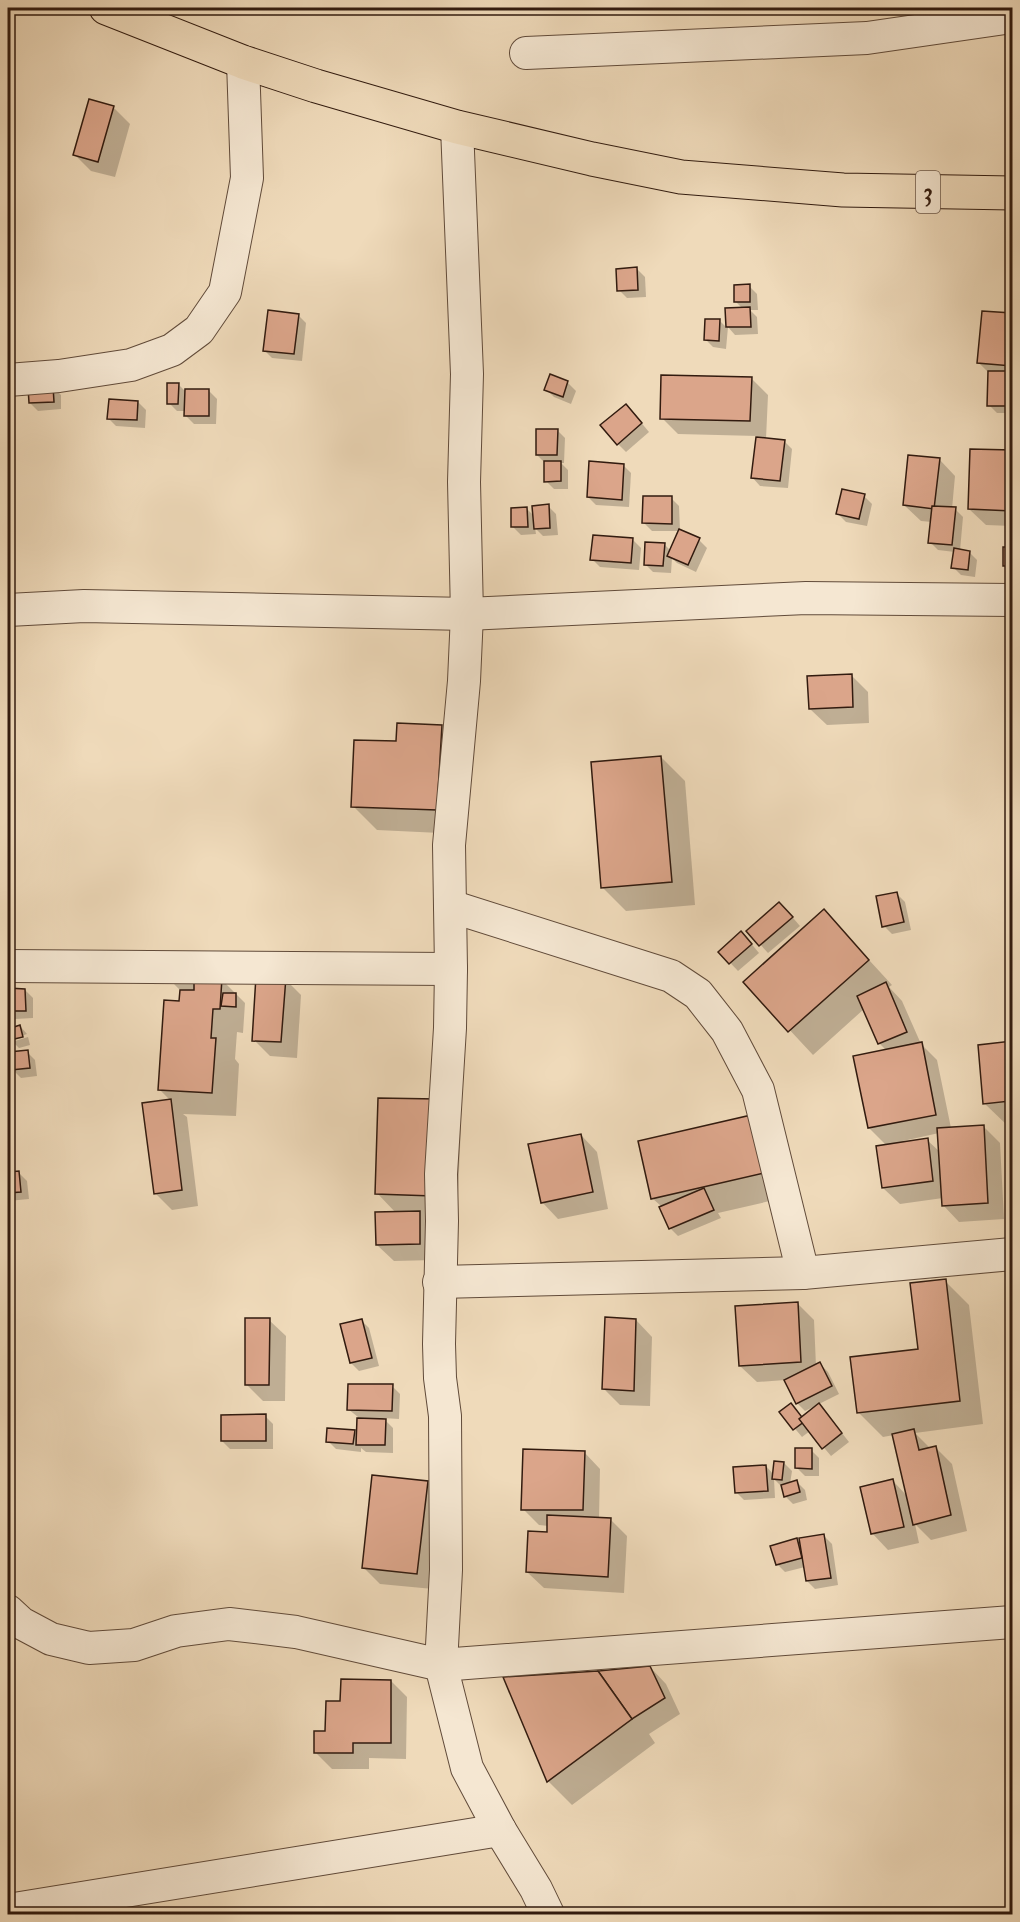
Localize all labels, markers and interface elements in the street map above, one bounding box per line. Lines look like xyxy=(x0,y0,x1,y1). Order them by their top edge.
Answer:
road number: 3 xyxy=(916,171,940,213)

